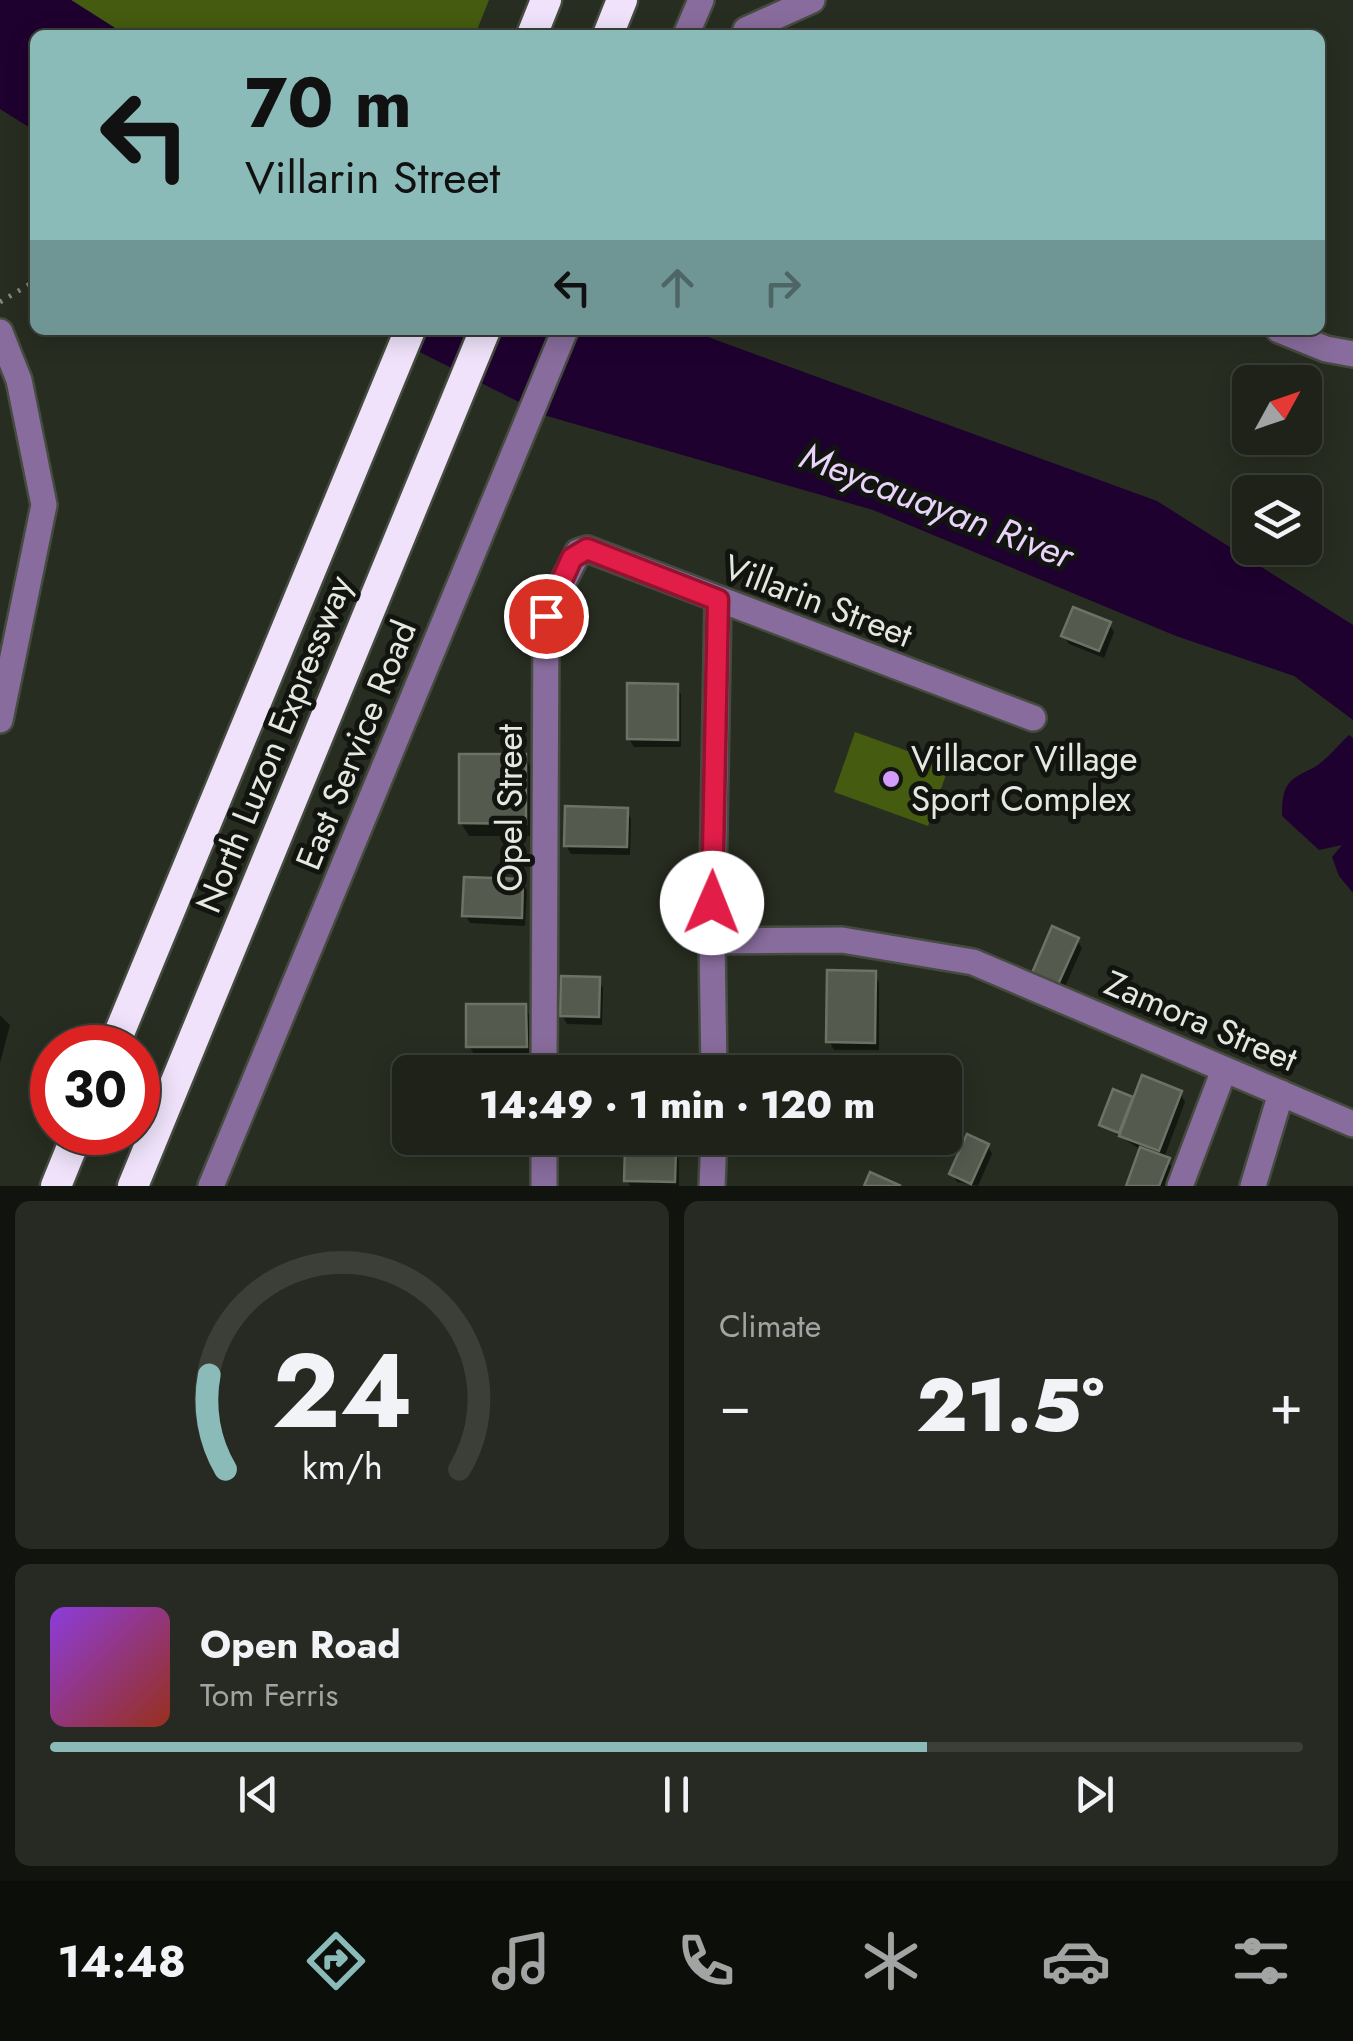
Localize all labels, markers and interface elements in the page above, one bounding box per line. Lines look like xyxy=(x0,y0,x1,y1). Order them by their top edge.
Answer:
text: 70 m xyxy=(245,52,412,153)
icon: left xyxy=(80,70,210,200)
text: Villarin Street xyxy=(245,145,500,210)
icon: left xyxy=(545,260,600,315)
icon: ahead xyxy=(650,260,705,315)
icon: right xyxy=(755,260,810,315)
north arrow xyxy=(1232,365,1322,455)
map controls xyxy=(1232,365,1322,565)
water label: Meycauayan River xyxy=(793,428,1084,583)
button: layers xyxy=(1232,475,1322,565)
street label: Villarin Street xyxy=(716,542,920,660)
street label: North Luzon Expressway xyxy=(183,567,365,920)
pin xyxy=(504,574,589,659)
icon: arrive xyxy=(519,589,574,644)
street label: East Service Road xyxy=(283,613,429,877)
street label: Opel Street xyxy=(485,724,535,892)
place label: Villacor Village Sport Complex xyxy=(911,734,1138,824)
marker: Villacor Village Sport Complex xyxy=(880,768,902,790)
position arrow xyxy=(660,851,764,955)
street label: Zamora Street xyxy=(1097,958,1306,1084)
speed limit sign: 30 xyxy=(30,1025,160,1155)
text: 14:49 · 1 min · 120 m xyxy=(479,1077,875,1132)
text: Climate xyxy=(719,1303,821,1349)
text: 24 xyxy=(272,1316,412,1466)
text: 21.5° xyxy=(916,1351,1104,1459)
text: − xyxy=(719,1365,751,1445)
text: + xyxy=(1269,1365,1303,1445)
text: km/h xyxy=(302,1441,382,1492)
text: Open Road xyxy=(200,1617,401,1672)
text: Tom Ferris xyxy=(200,1672,338,1718)
icon: previous xyxy=(231,1767,286,1822)
icon: pause xyxy=(649,1767,704,1822)
icon: next xyxy=(1067,1767,1122,1822)
icon: directions xyxy=(301,1926,371,1996)
icon: music xyxy=(486,1926,556,1996)
icon: phone xyxy=(671,1926,741,1996)
icon: climate xyxy=(856,1926,926,1996)
icon: car xyxy=(1041,1926,1111,1996)
icon: filters xyxy=(1226,1926,1296,1996)
text: 14:48 xyxy=(57,1929,186,1994)

